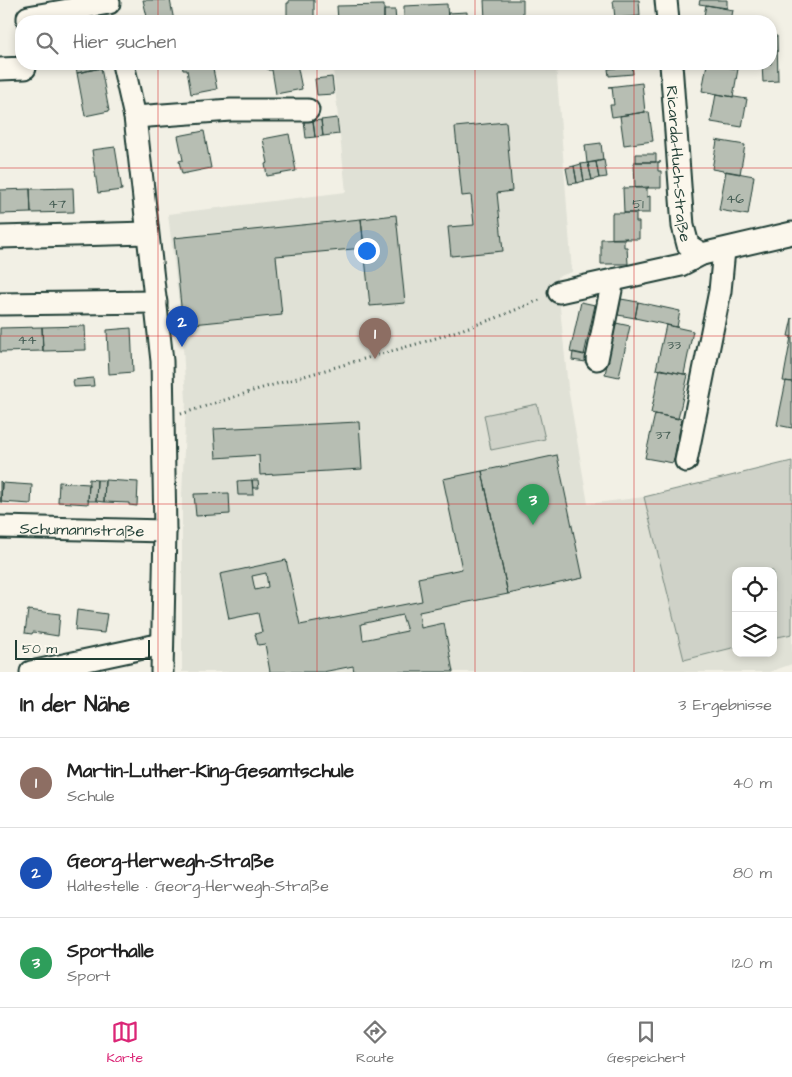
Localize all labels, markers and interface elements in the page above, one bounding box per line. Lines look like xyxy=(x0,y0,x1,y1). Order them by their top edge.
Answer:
search box xyxy=(15,15,777,70)
icon: search xyxy=(33,29,61,57)
text: Hier suchen xyxy=(73,29,176,56)
street label: Ricarda-Huch-Straße xyxy=(661,85,697,245)
house number: 46 xyxy=(726,189,744,209)
house number: 47 xyxy=(48,194,66,214)
house number: 51 xyxy=(632,194,644,214)
your location xyxy=(354,238,380,264)
pin: 2 xyxy=(166,306,198,347)
pin: 1 xyxy=(359,318,391,359)
house number: 44 xyxy=(17,330,37,350)
house number: 33 xyxy=(667,335,681,355)
house number: 37 xyxy=(655,425,671,445)
pin: 3 xyxy=(517,484,549,525)
street label: Schumannstraße xyxy=(19,517,145,543)
map controls xyxy=(732,567,777,657)
button: locate xyxy=(732,567,777,612)
button: layers xyxy=(732,612,777,657)
scale bar xyxy=(15,637,150,660)
text: 50 m xyxy=(22,639,57,659)
text: In der Nähe xyxy=(20,690,130,719)
text: 3 Ergebnisse xyxy=(678,694,772,716)
text: Martin-Luther-King-Gesamtschule xyxy=(67,758,354,785)
text: 1 xyxy=(35,772,37,794)
text: 40 m xyxy=(732,772,772,794)
text: Schule xyxy=(67,785,115,807)
text: Georg-Herwegh-Straße xyxy=(67,848,274,875)
text: 2 xyxy=(31,862,41,884)
text: 80 m xyxy=(733,862,772,884)
text: Haltestelle · Georg-Herwegh-Straße xyxy=(67,875,329,897)
text: Sporthalle xyxy=(67,938,154,965)
text: 3 xyxy=(32,952,40,974)
text: 120 m xyxy=(732,952,772,974)
text: Sport xyxy=(67,965,110,987)
tab: Karte xyxy=(106,1018,143,1068)
tab: Route xyxy=(356,1018,394,1068)
tab: Gespeichert xyxy=(607,1018,686,1068)

